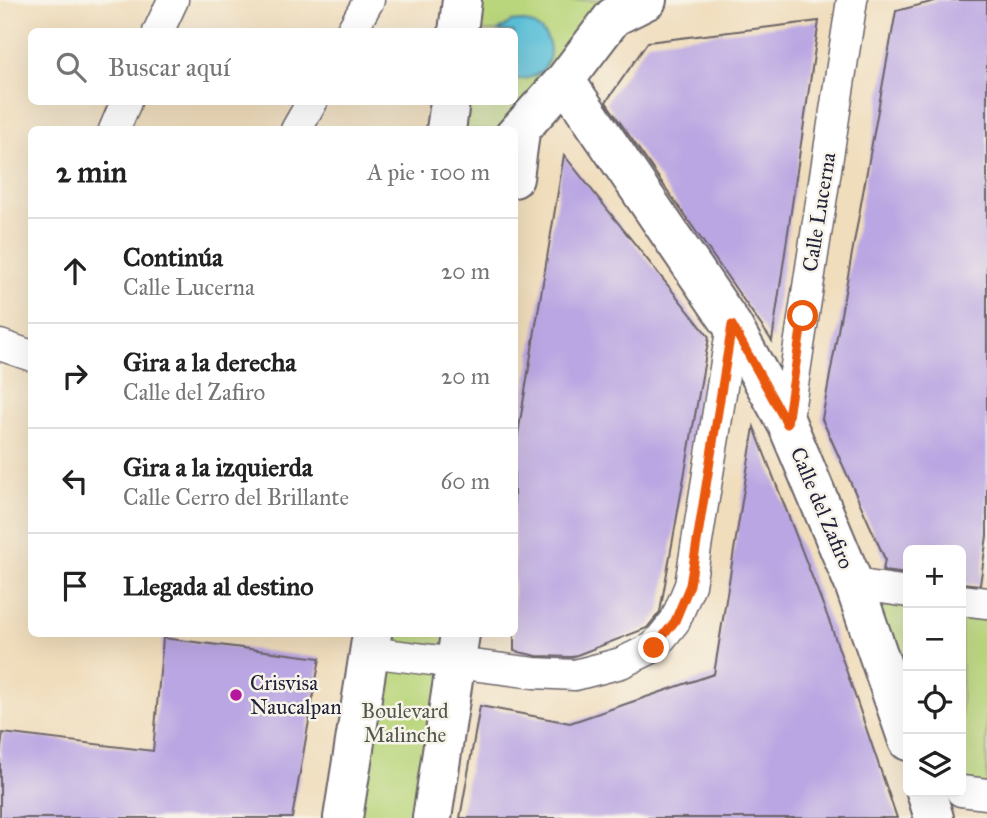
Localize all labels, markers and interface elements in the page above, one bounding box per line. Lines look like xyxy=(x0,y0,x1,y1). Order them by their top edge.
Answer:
search box xyxy=(28,28,518,105)
icon: search xyxy=(52,48,90,86)
text: Buscar aquí xyxy=(108,51,230,83)
street label: Calle Lucerna xyxy=(797,151,841,273)
text: 2 min xyxy=(56,154,127,190)
text: A pie · 100 m xyxy=(367,158,490,186)
text: Continúa xyxy=(123,241,223,273)
icon: ahead xyxy=(56,252,94,290)
text: 20 m xyxy=(441,257,490,285)
text: Calle Lucerna xyxy=(123,273,255,301)
route start xyxy=(787,300,818,331)
text: Gira a la derecha xyxy=(123,346,296,378)
icon: right xyxy=(56,357,94,395)
text: 20 m xyxy=(441,362,490,390)
text: Calle del Zafiro xyxy=(123,378,265,406)
street label: Calle del Zafiro xyxy=(785,443,859,573)
text: Gira a la izquierda xyxy=(123,451,313,483)
icon: left xyxy=(56,462,94,500)
text: 60 m xyxy=(441,467,490,495)
text: Calle Cerro del Brillante xyxy=(123,483,349,511)
map controls xyxy=(903,545,966,797)
button: + xyxy=(903,545,966,608)
icon: arrive xyxy=(56,567,94,605)
text: Llegada al destino xyxy=(123,570,314,602)
button: − xyxy=(903,608,966,671)
route end xyxy=(638,632,669,663)
place label: Crisvisa Naucalpan xyxy=(250,670,342,720)
button: locate xyxy=(903,671,966,734)
marker: Crisvisa Naucalpan xyxy=(228,687,244,703)
park label: Boulevard Malinche xyxy=(361,698,449,748)
button: layers xyxy=(903,734,966,797)

